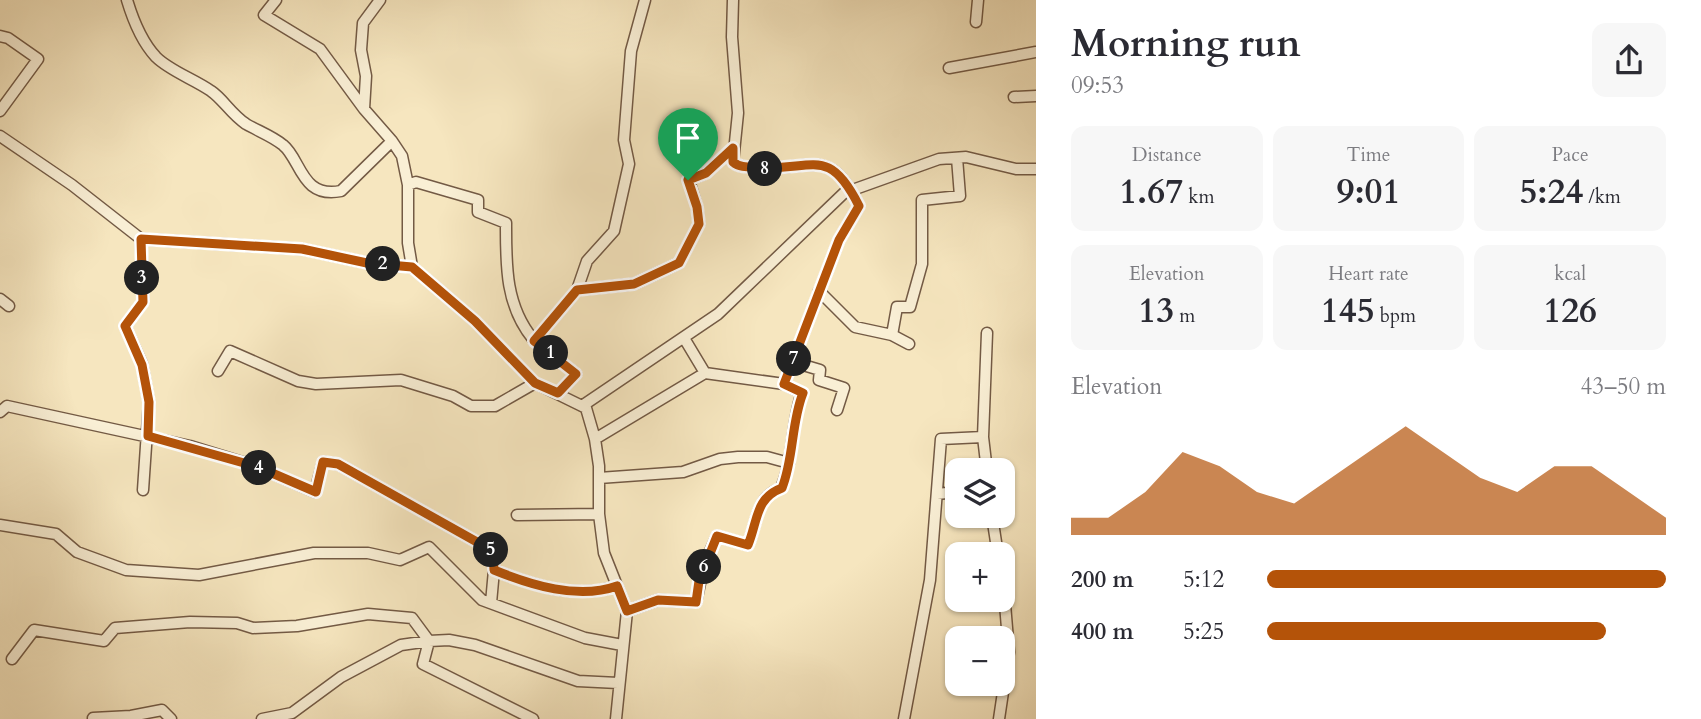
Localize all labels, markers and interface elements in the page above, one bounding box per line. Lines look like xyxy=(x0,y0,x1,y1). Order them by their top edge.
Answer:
text: Morning run xyxy=(1071,18,1301,70)
button: share xyxy=(1592,23,1666,97)
text: 09:53 xyxy=(1071,70,1124,101)
pin xyxy=(658,108,718,180)
icon: arrive xyxy=(669,119,707,157)
text: Distance xyxy=(1132,142,1202,168)
text: Time xyxy=(1347,142,1390,168)
text: Pace xyxy=(1552,142,1589,168)
pin: 8 xyxy=(748,152,782,186)
text: 8 xyxy=(760,155,769,181)
text: 1.67 xyxy=(1119,168,1183,216)
text: 9:01 xyxy=(1337,168,1400,216)
text: 5:24 xyxy=(1519,168,1583,216)
text: km xyxy=(1183,184,1214,210)
text: /km xyxy=(1583,184,1621,210)
pin: 2 xyxy=(366,246,400,282)
text: 2 xyxy=(378,250,387,276)
pin: 3 xyxy=(124,260,160,296)
text: Elevation xyxy=(1129,261,1205,287)
text: Heart rate xyxy=(1328,261,1409,287)
text: kcal xyxy=(1554,261,1586,287)
text: 3 xyxy=(137,264,146,290)
text: 13 xyxy=(1138,287,1174,335)
text: 145 xyxy=(1321,287,1375,335)
text: 126 xyxy=(1543,287,1597,335)
text: m xyxy=(1174,303,1195,329)
text: bpm xyxy=(1375,303,1416,329)
pin: 1 xyxy=(534,336,568,370)
text: 1 xyxy=(546,339,555,365)
pin: 7 xyxy=(776,342,812,376)
text: 7 xyxy=(789,345,798,371)
text: Elevation xyxy=(1071,371,1162,402)
text: 43–50 m xyxy=(1581,371,1666,402)
pin: 4 xyxy=(242,450,276,486)
text: 4 xyxy=(254,454,263,480)
map controls xyxy=(945,458,1015,696)
button: layers xyxy=(945,458,1015,528)
pin: 5 xyxy=(474,532,508,568)
text: 5 xyxy=(486,536,495,562)
button: + xyxy=(945,542,1015,612)
pin: 6 xyxy=(686,550,722,584)
text: 6 xyxy=(699,553,708,579)
text: 200 m xyxy=(1071,564,1134,595)
text: 5:12 xyxy=(1183,564,1224,595)
text: 400 m xyxy=(1071,616,1134,647)
text: 5:25 xyxy=(1183,616,1224,647)
button: − xyxy=(945,626,1015,696)

